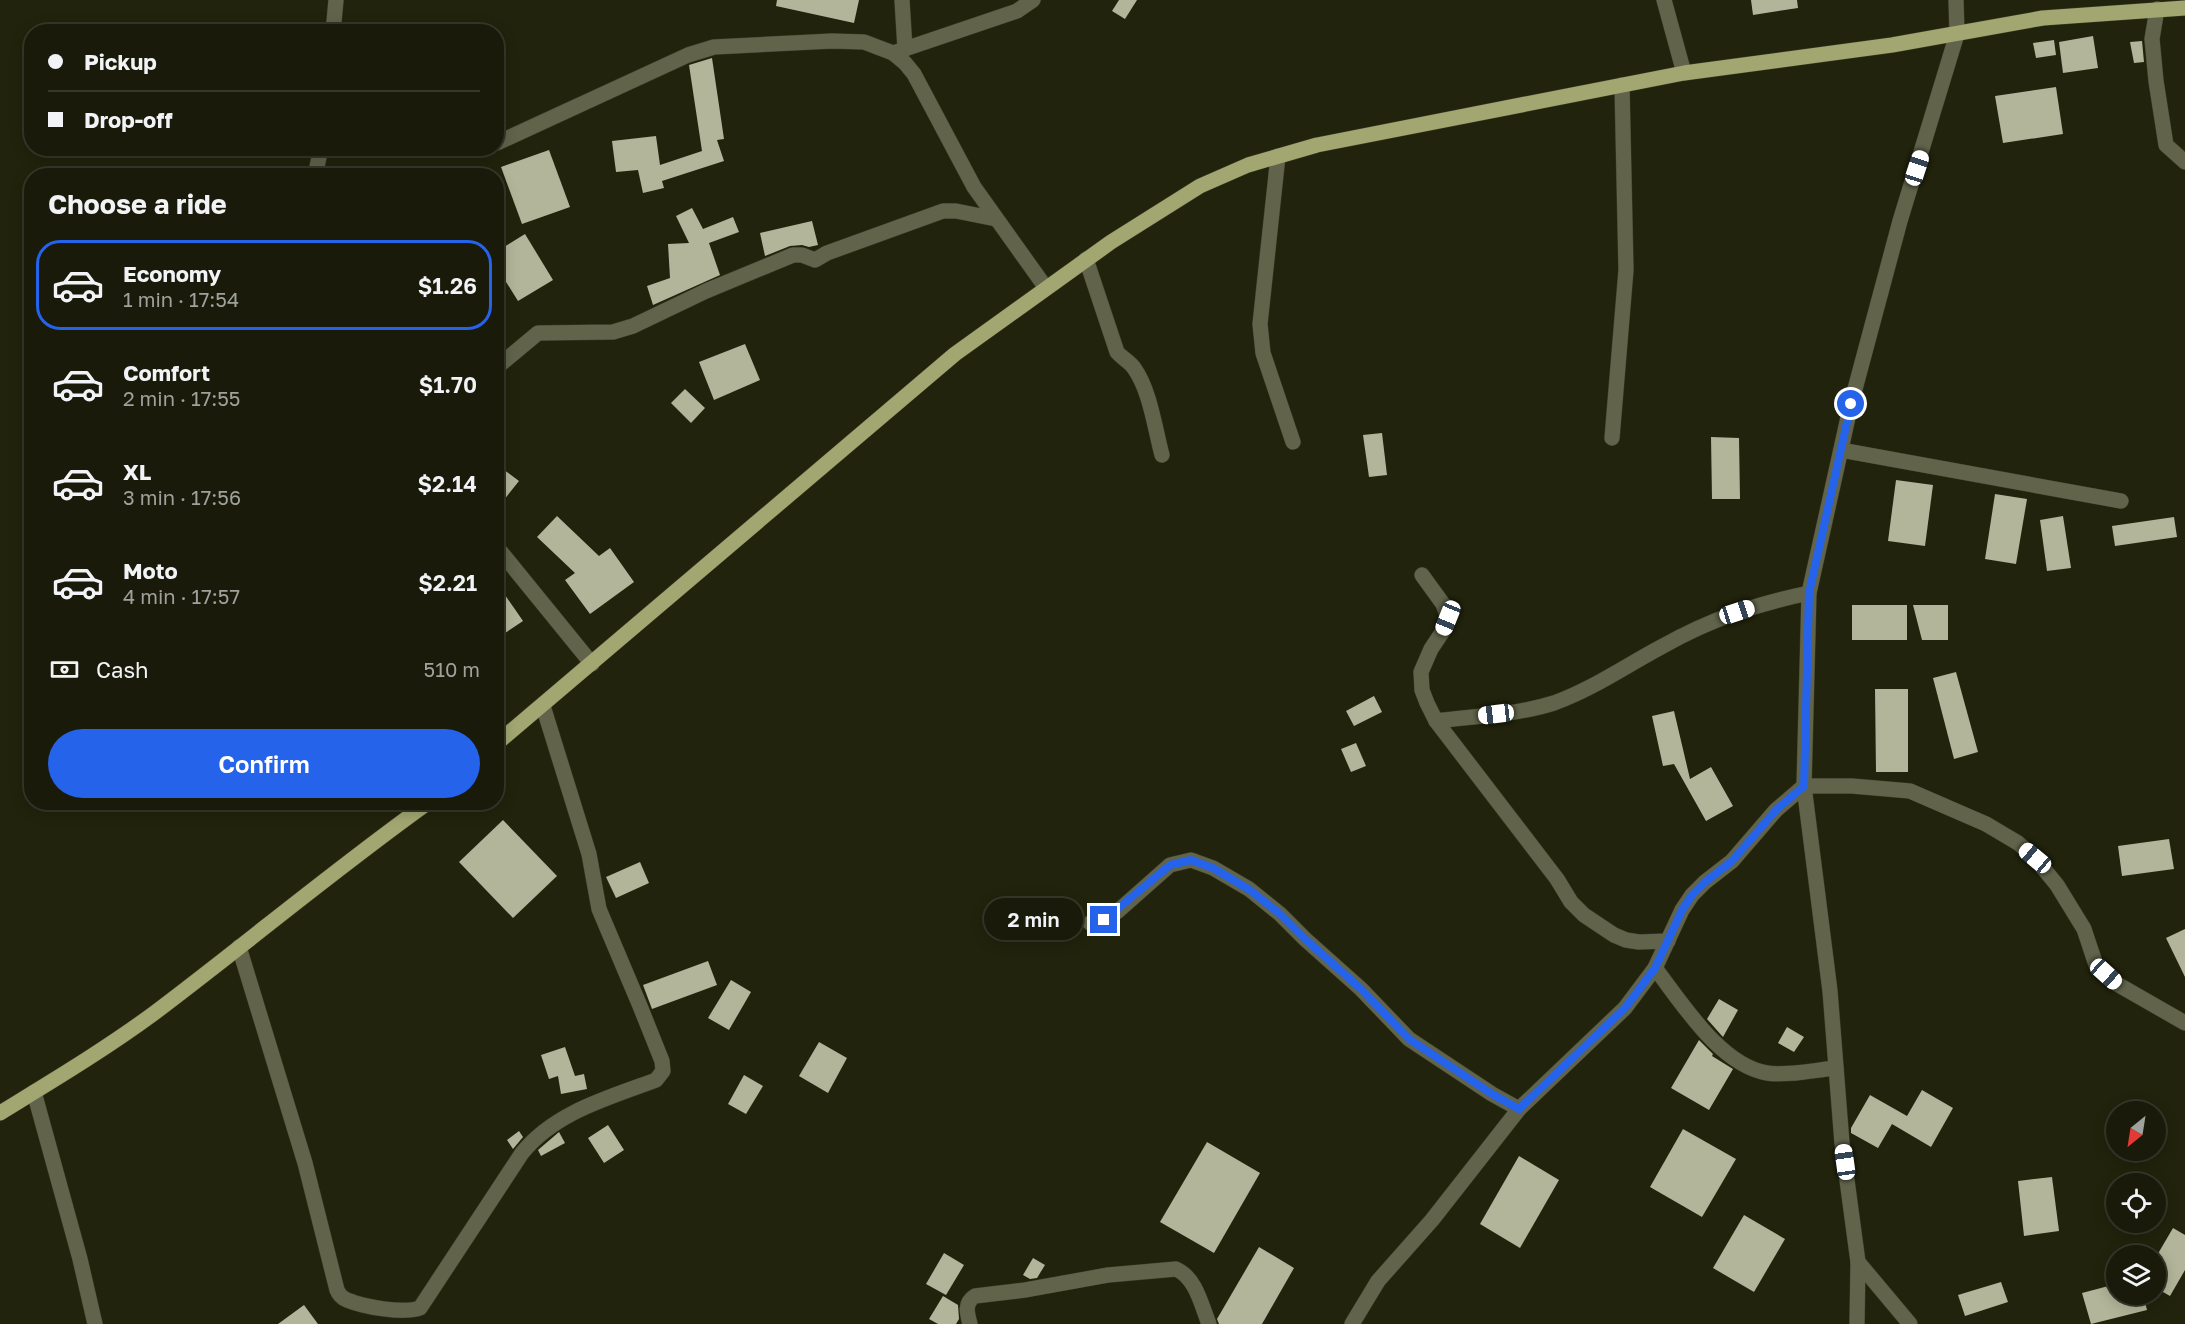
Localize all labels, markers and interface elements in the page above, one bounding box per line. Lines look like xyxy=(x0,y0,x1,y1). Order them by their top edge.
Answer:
text: Pickup xyxy=(84,48,157,75)
text: Drop-off xyxy=(84,106,173,133)
car xyxy=(1903,148,1931,188)
text: Choose a ride xyxy=(48,188,227,220)
icon: car xyxy=(51,258,105,312)
text: Economy xyxy=(123,260,221,287)
text: $1.26 xyxy=(418,272,477,299)
text: 1 min · 17:54 xyxy=(123,287,239,311)
icon: car xyxy=(51,357,105,411)
text: Comfort xyxy=(123,359,210,386)
text: $1.70 xyxy=(419,371,477,398)
text: 2 min · 17:55 xyxy=(123,386,240,410)
route start xyxy=(1837,390,1864,417)
icon: car xyxy=(51,456,105,510)
text: XL xyxy=(123,458,151,485)
text: $2.14 xyxy=(418,470,477,497)
text: 3 min · 17:56 xyxy=(123,485,241,509)
icon: car xyxy=(51,555,105,609)
text: Moto xyxy=(123,557,178,584)
text: $2.21 xyxy=(418,569,477,596)
text: 4 min · 17:57 xyxy=(123,584,240,608)
car xyxy=(1433,598,1463,638)
car xyxy=(1717,598,1757,626)
icon: cash xyxy=(48,653,81,686)
text: Cash xyxy=(96,656,149,683)
text: 510 m xyxy=(424,657,480,681)
car xyxy=(1477,703,1515,725)
button: Confirm xyxy=(48,729,480,798)
car xyxy=(2015,840,2055,876)
callout: 2 min xyxy=(984,899,1083,941)
route end xyxy=(1090,906,1117,933)
text: 2 min xyxy=(1008,907,1060,931)
car xyxy=(2087,955,2125,993)
north arrow xyxy=(2106,1101,2166,1161)
map controls xyxy=(2106,1101,2166,1305)
car xyxy=(1834,1143,1856,1181)
button: locate xyxy=(2106,1173,2166,1233)
button: layers xyxy=(2106,1245,2166,1305)

